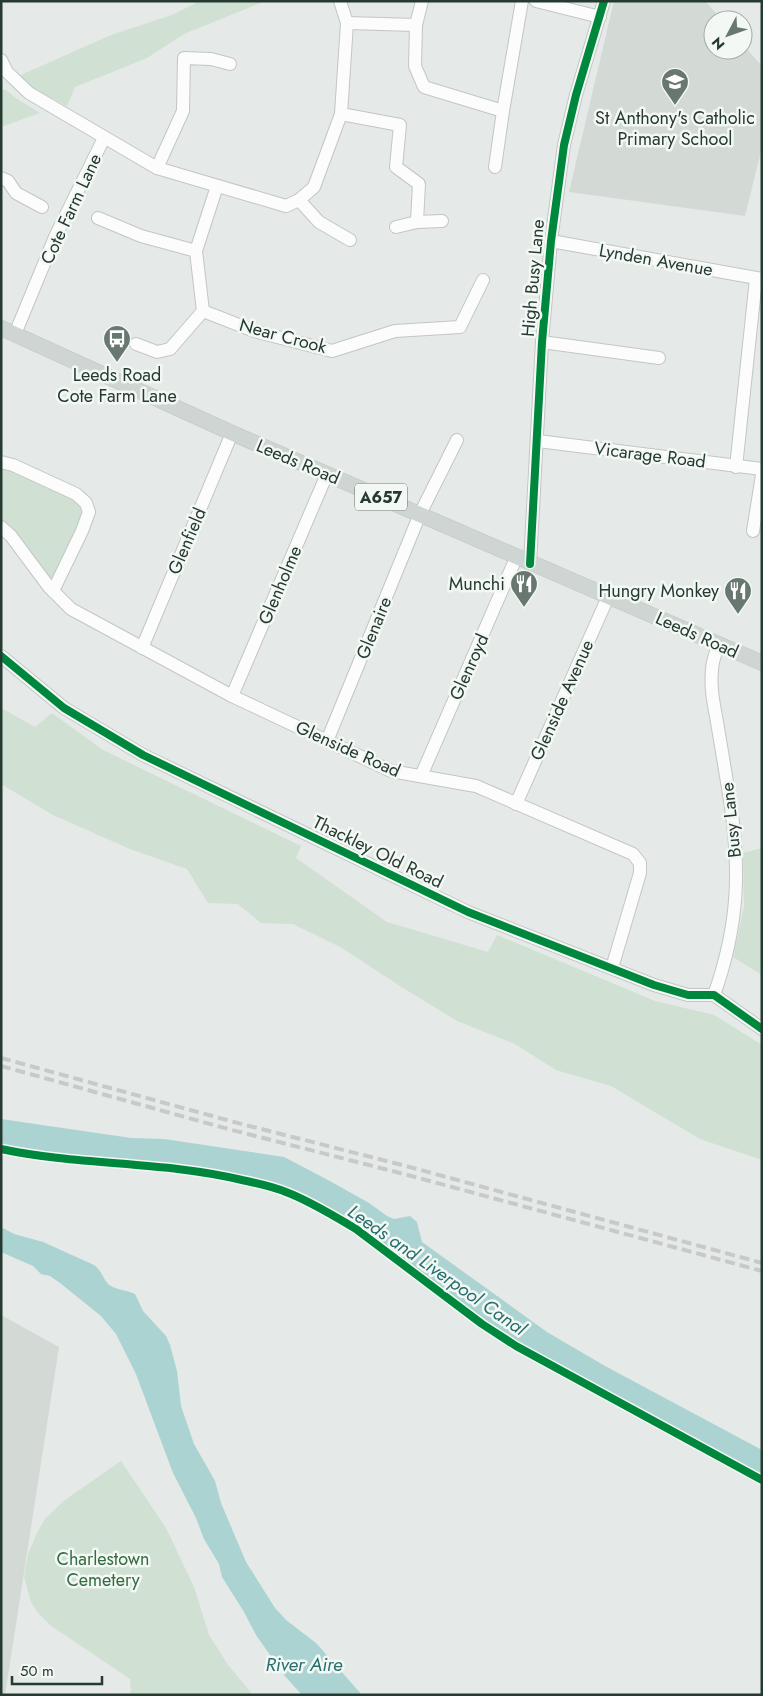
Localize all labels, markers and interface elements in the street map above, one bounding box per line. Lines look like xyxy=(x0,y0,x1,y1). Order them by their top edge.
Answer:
north arrow xyxy=(703,10,753,60)
text: N xyxy=(707,33,729,54)
school or university icon: St Anthony's Catholic Primary School xyxy=(660,67,690,106)
place label: St Anthony's Catholic Primary School xyxy=(595,105,755,152)
street label: Cote Farm Lane xyxy=(34,149,108,269)
street label: High Busy Lane xyxy=(515,218,551,338)
street label: Lynden Avenue xyxy=(597,237,715,283)
street label: Near Crook xyxy=(237,312,330,360)
bus stop icon: Leeds Road Cote Farm Lane xyxy=(102,324,132,363)
place label: Leeds Road Cote Farm Lane xyxy=(57,362,177,409)
street label: Leeds Road xyxy=(252,433,344,491)
street label: Vicarage Road xyxy=(593,435,707,475)
road number: A657 xyxy=(355,484,407,511)
street label: Glenfield xyxy=(161,504,213,578)
street label: Glenholme xyxy=(252,541,308,629)
restaurant icon: Munchi xyxy=(509,569,539,608)
place label: Munchi xyxy=(449,571,505,597)
restaurant icon: Hungry Monkey xyxy=(723,576,753,615)
place label: Hungry Monkey xyxy=(599,578,719,604)
street label: Glenaire xyxy=(350,593,398,663)
street label: Leeds Road xyxy=(651,605,743,665)
street label: Glenroyd xyxy=(443,630,495,704)
street label: Glenside Avenue xyxy=(524,635,600,765)
street label: Glenside Road xyxy=(291,714,405,784)
street label: Busy Lane xyxy=(714,781,748,859)
street label: Thackley Old Road xyxy=(308,809,448,895)
water label: Leeds and Liverpool Canal xyxy=(342,1198,532,1342)
park label: Charlestown Cemetery xyxy=(57,1546,149,1593)
water label: River Aire xyxy=(266,1651,343,1678)
scale bar xyxy=(12,1654,102,1686)
text: 50 m xyxy=(20,1660,54,1682)

